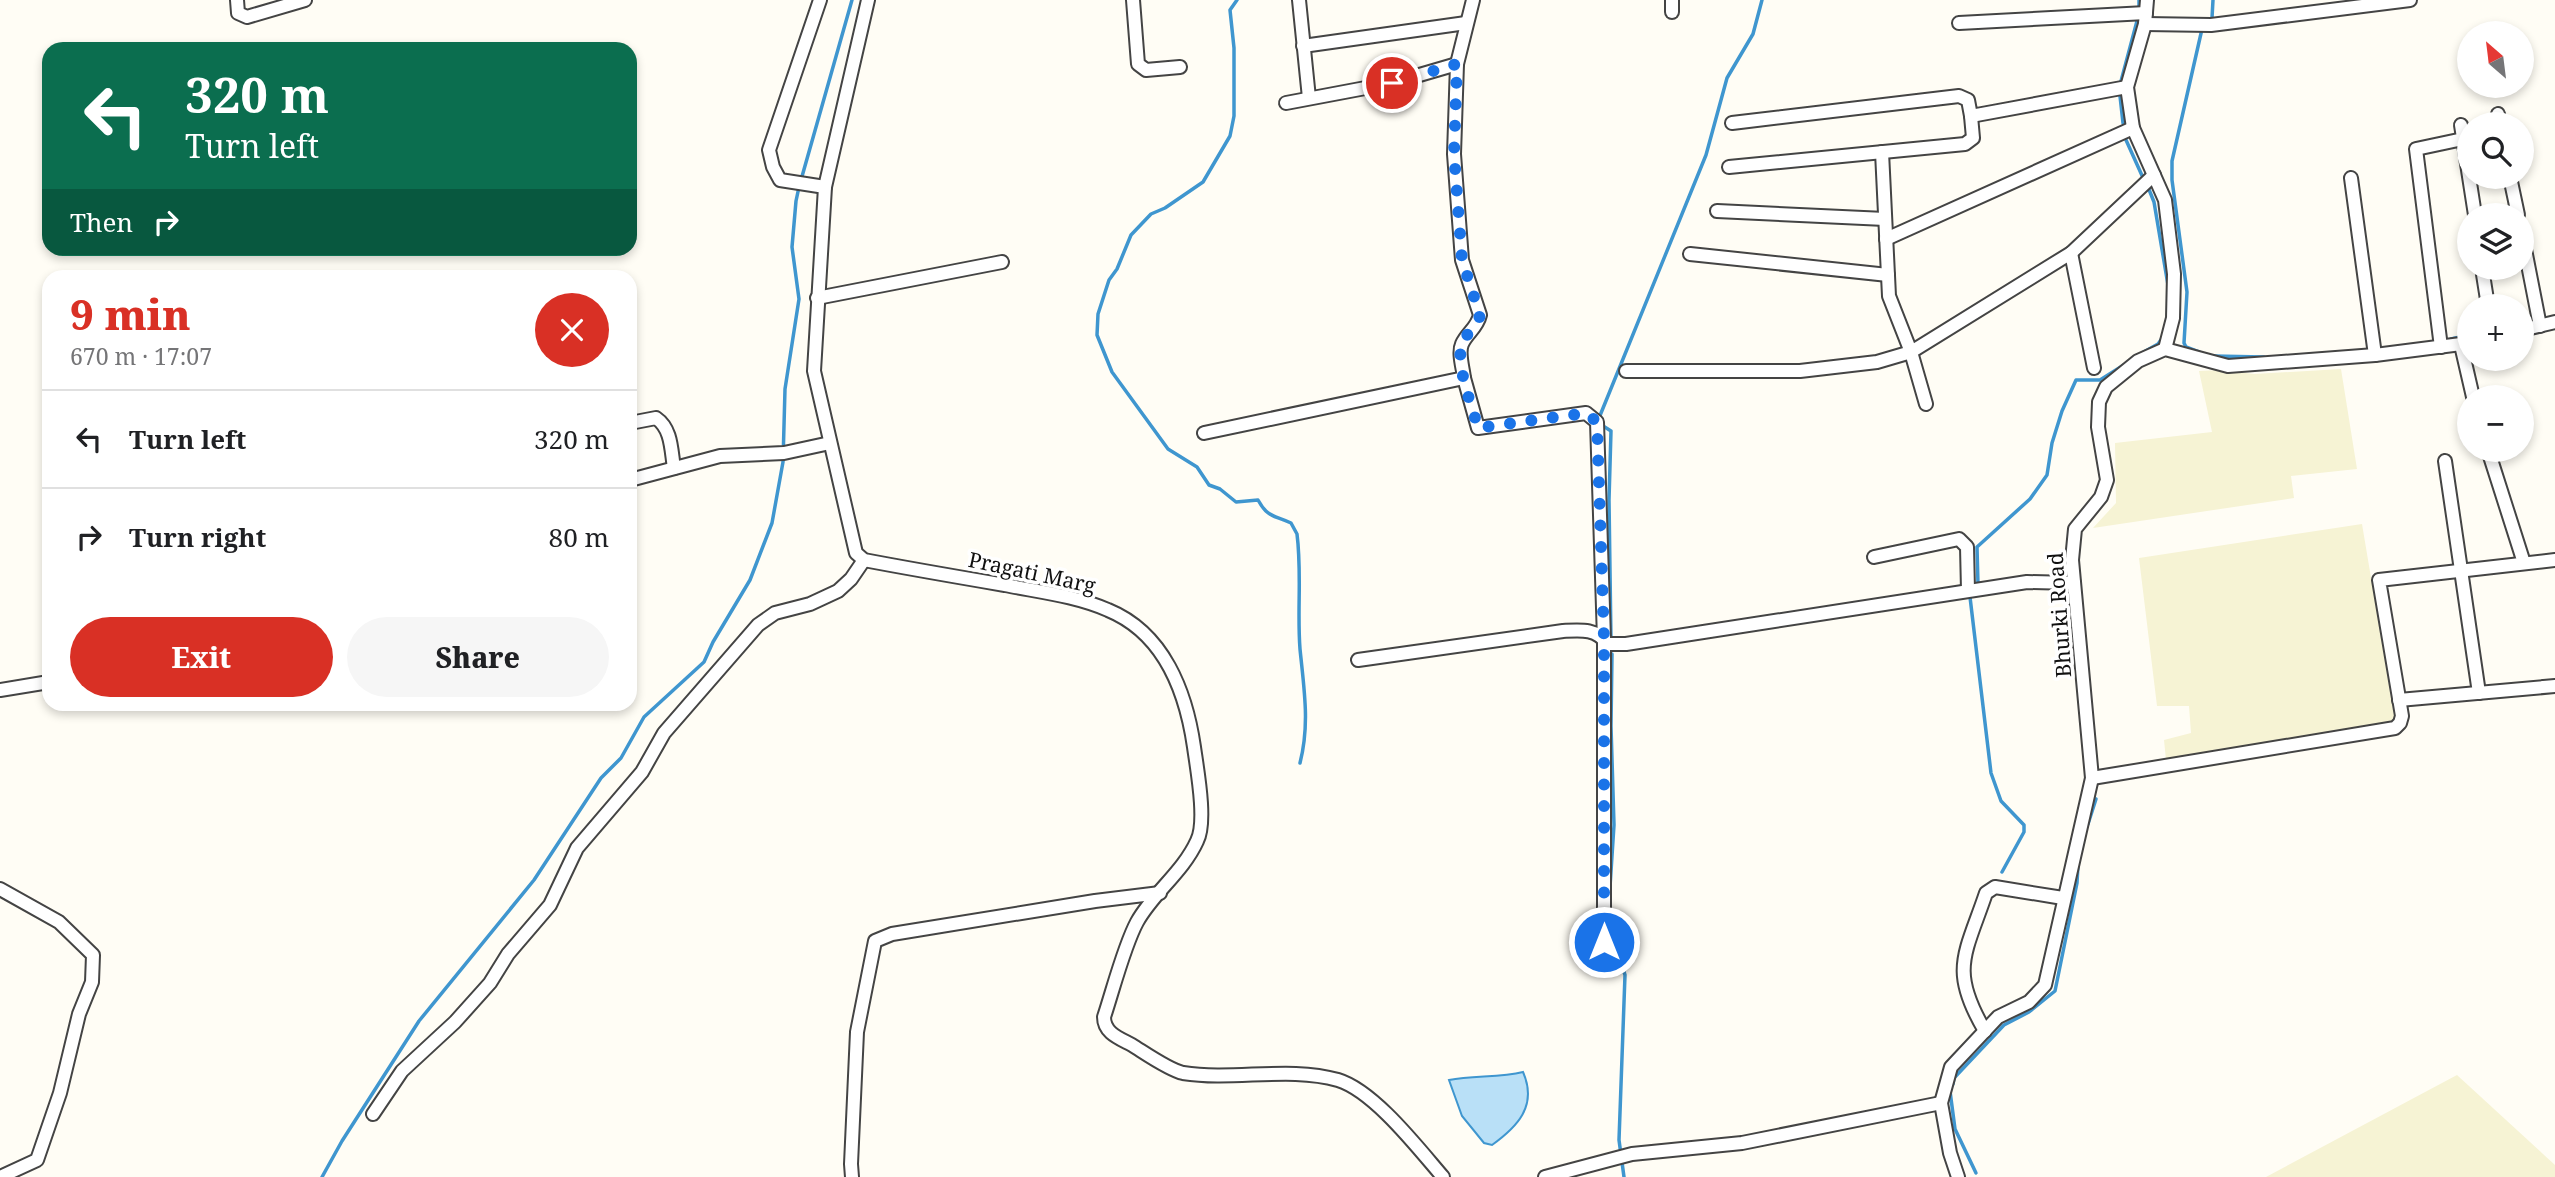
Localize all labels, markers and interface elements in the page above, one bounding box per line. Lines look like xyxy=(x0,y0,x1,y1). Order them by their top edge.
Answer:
north arrow xyxy=(2457,21,2534,98)
map controls xyxy=(2457,21,2534,462)
pin xyxy=(1362,53,1422,113)
text: 320 m xyxy=(185,61,329,127)
icon: arrive xyxy=(1373,64,1411,102)
icon: left xyxy=(70,70,161,161)
button: search xyxy=(2457,112,2534,189)
text: Turn left xyxy=(185,124,319,167)
icon: right xyxy=(147,203,185,241)
button: layers xyxy=(2457,203,2534,280)
text: Then xyxy=(70,204,133,240)
text: 9 min xyxy=(70,285,191,342)
button: close xyxy=(535,293,609,367)
button: + xyxy=(2457,294,2534,371)
text: 670 m · 17:07 xyxy=(70,340,212,372)
button: − xyxy=(2457,385,2534,462)
icon: left xyxy=(70,420,108,458)
text: Turn left xyxy=(129,421,246,457)
text: 320 m xyxy=(534,421,609,457)
icon: right xyxy=(70,518,108,556)
text: Turn right xyxy=(129,519,266,555)
text: 80 m xyxy=(549,519,609,555)
street label: Pragati Marg xyxy=(966,545,1099,599)
street label: Bhurki Road xyxy=(2041,551,2077,679)
button: Exit xyxy=(70,617,333,697)
button: Share xyxy=(347,617,609,697)
position arrow xyxy=(1567,905,1641,979)

